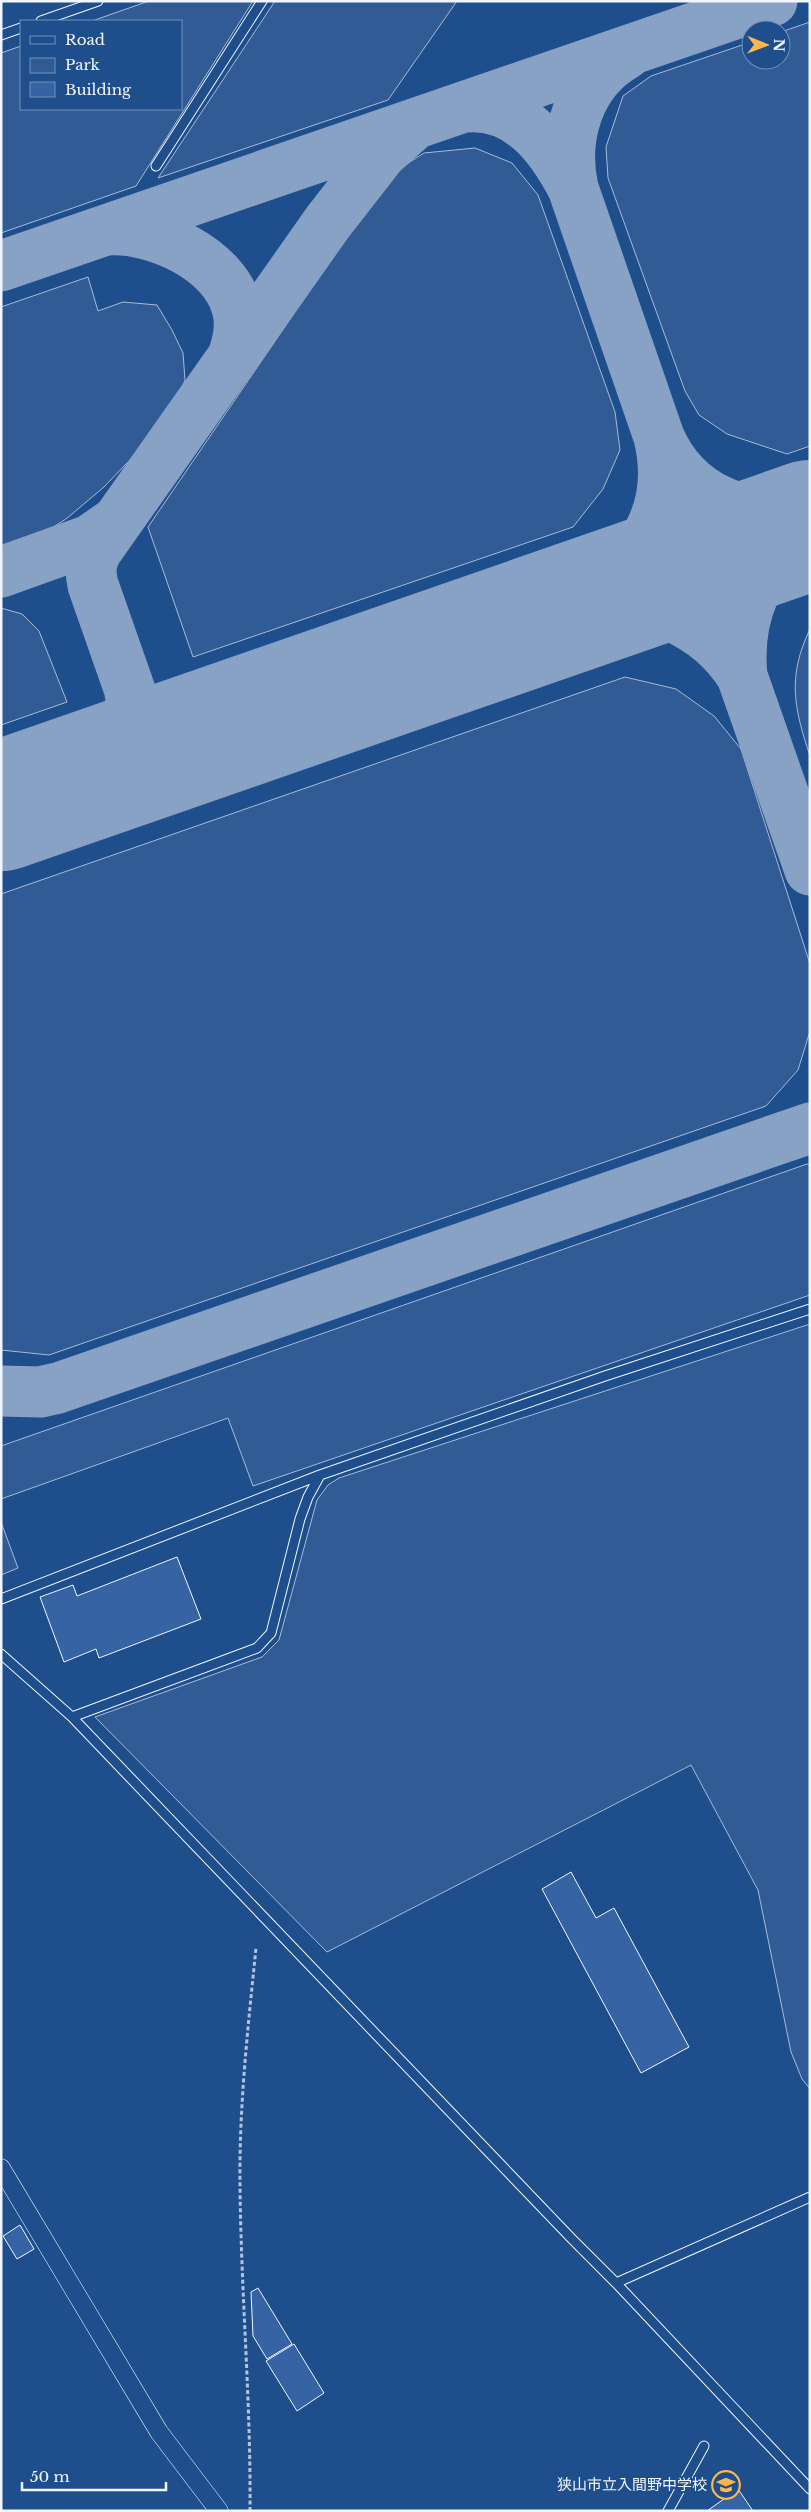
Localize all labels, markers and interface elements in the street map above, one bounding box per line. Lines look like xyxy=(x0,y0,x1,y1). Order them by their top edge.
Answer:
legend xyxy=(20,20,182,110)
north arrow xyxy=(741,20,791,70)
text: Road xyxy=(65,30,105,49)
text: N xyxy=(770,38,788,52)
text: Park xyxy=(65,55,101,74)
text: Building xyxy=(65,80,132,99)
scale bar xyxy=(22,2460,166,2492)
text: 50 m xyxy=(30,2467,70,2486)
school or university icon: 狭山市立入間野中学校 xyxy=(711,2470,741,2500)
place label: 狭山市立入間野中学校 xyxy=(557,2475,707,2494)

